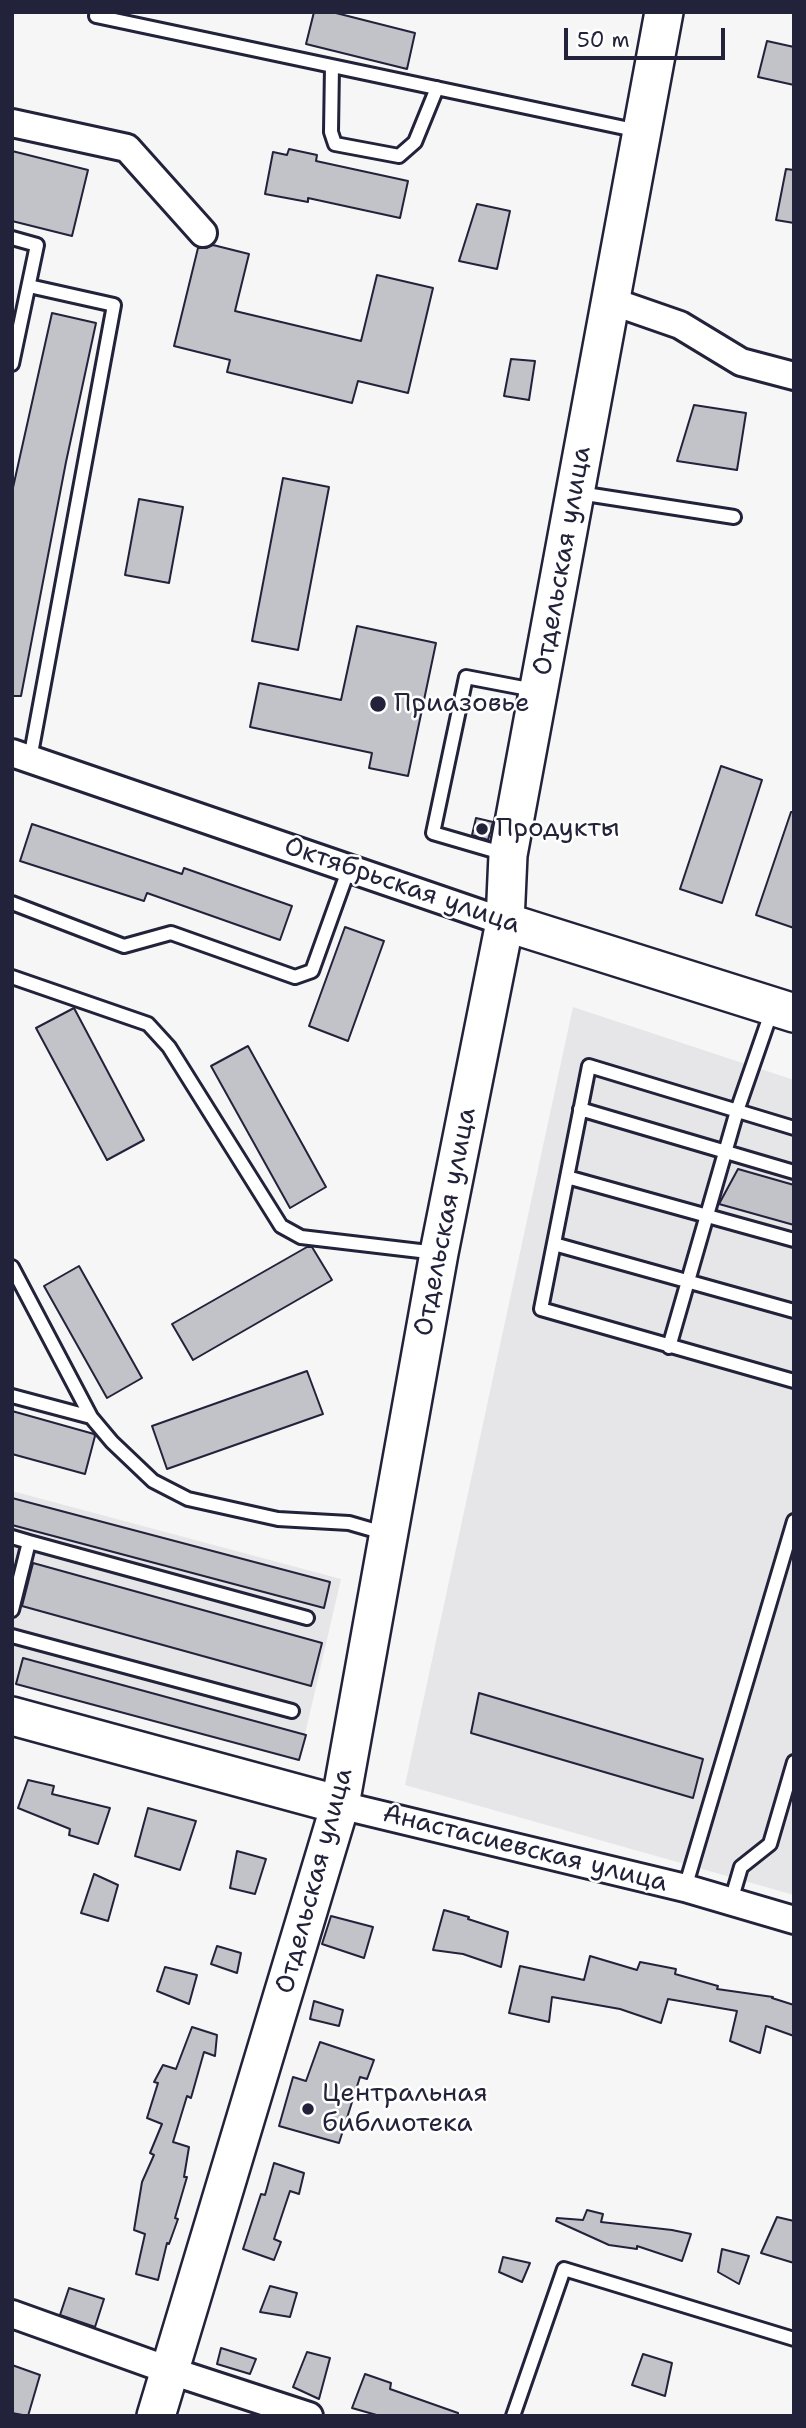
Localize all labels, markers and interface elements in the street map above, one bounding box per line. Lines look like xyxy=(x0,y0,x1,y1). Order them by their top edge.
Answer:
scale bar xyxy=(568,14,729,58)
text: 50 m xyxy=(577,26,630,54)
street label: Отдельская улица xyxy=(527,444,599,678)
place label: Приазовье xyxy=(394,688,530,720)
marker: Приазовье xyxy=(368,694,388,714)
place label: Продукты xyxy=(496,813,620,845)
marker: Продукты xyxy=(474,821,490,837)
street label: Октябрьская улица xyxy=(280,831,524,941)
street label: Отдельская улица xyxy=(409,1105,483,1339)
street label: Отдельская улица xyxy=(270,1765,360,1997)
street label: Анастасиевская улица xyxy=(379,1798,671,1900)
place label: Центральная библиотека xyxy=(322,2078,488,2140)
marker: Центральная библиотека xyxy=(300,2101,316,2117)

